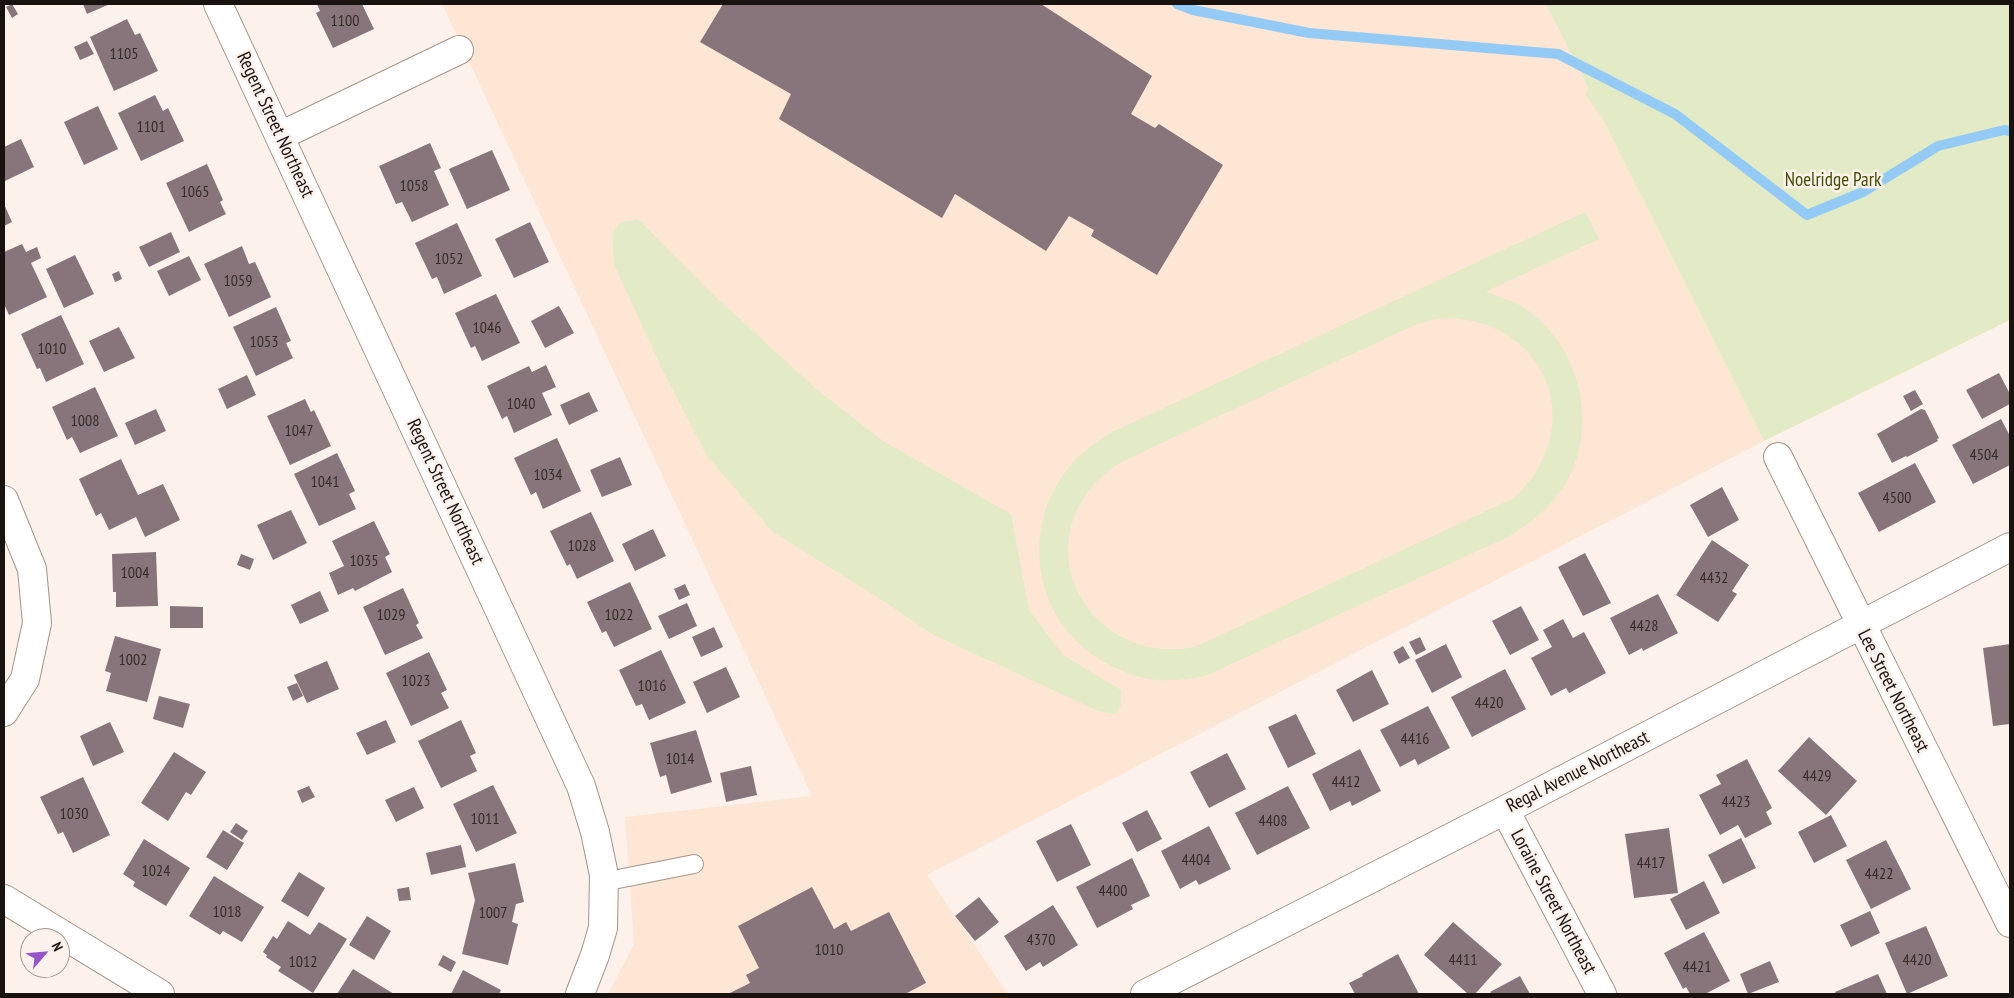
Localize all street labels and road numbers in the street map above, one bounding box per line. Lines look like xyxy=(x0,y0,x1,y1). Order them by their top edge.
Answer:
street label: Regent Street Northeast xyxy=(231,49,319,201)
street label: Regent Street Northeast xyxy=(401,416,489,568)
street label: Lee Street Northeast xyxy=(1852,626,1934,756)
street label: Regal Avenue Northeast xyxy=(1503,726,1653,818)
street label: Loraine Street Northeast xyxy=(1505,826,1601,978)

